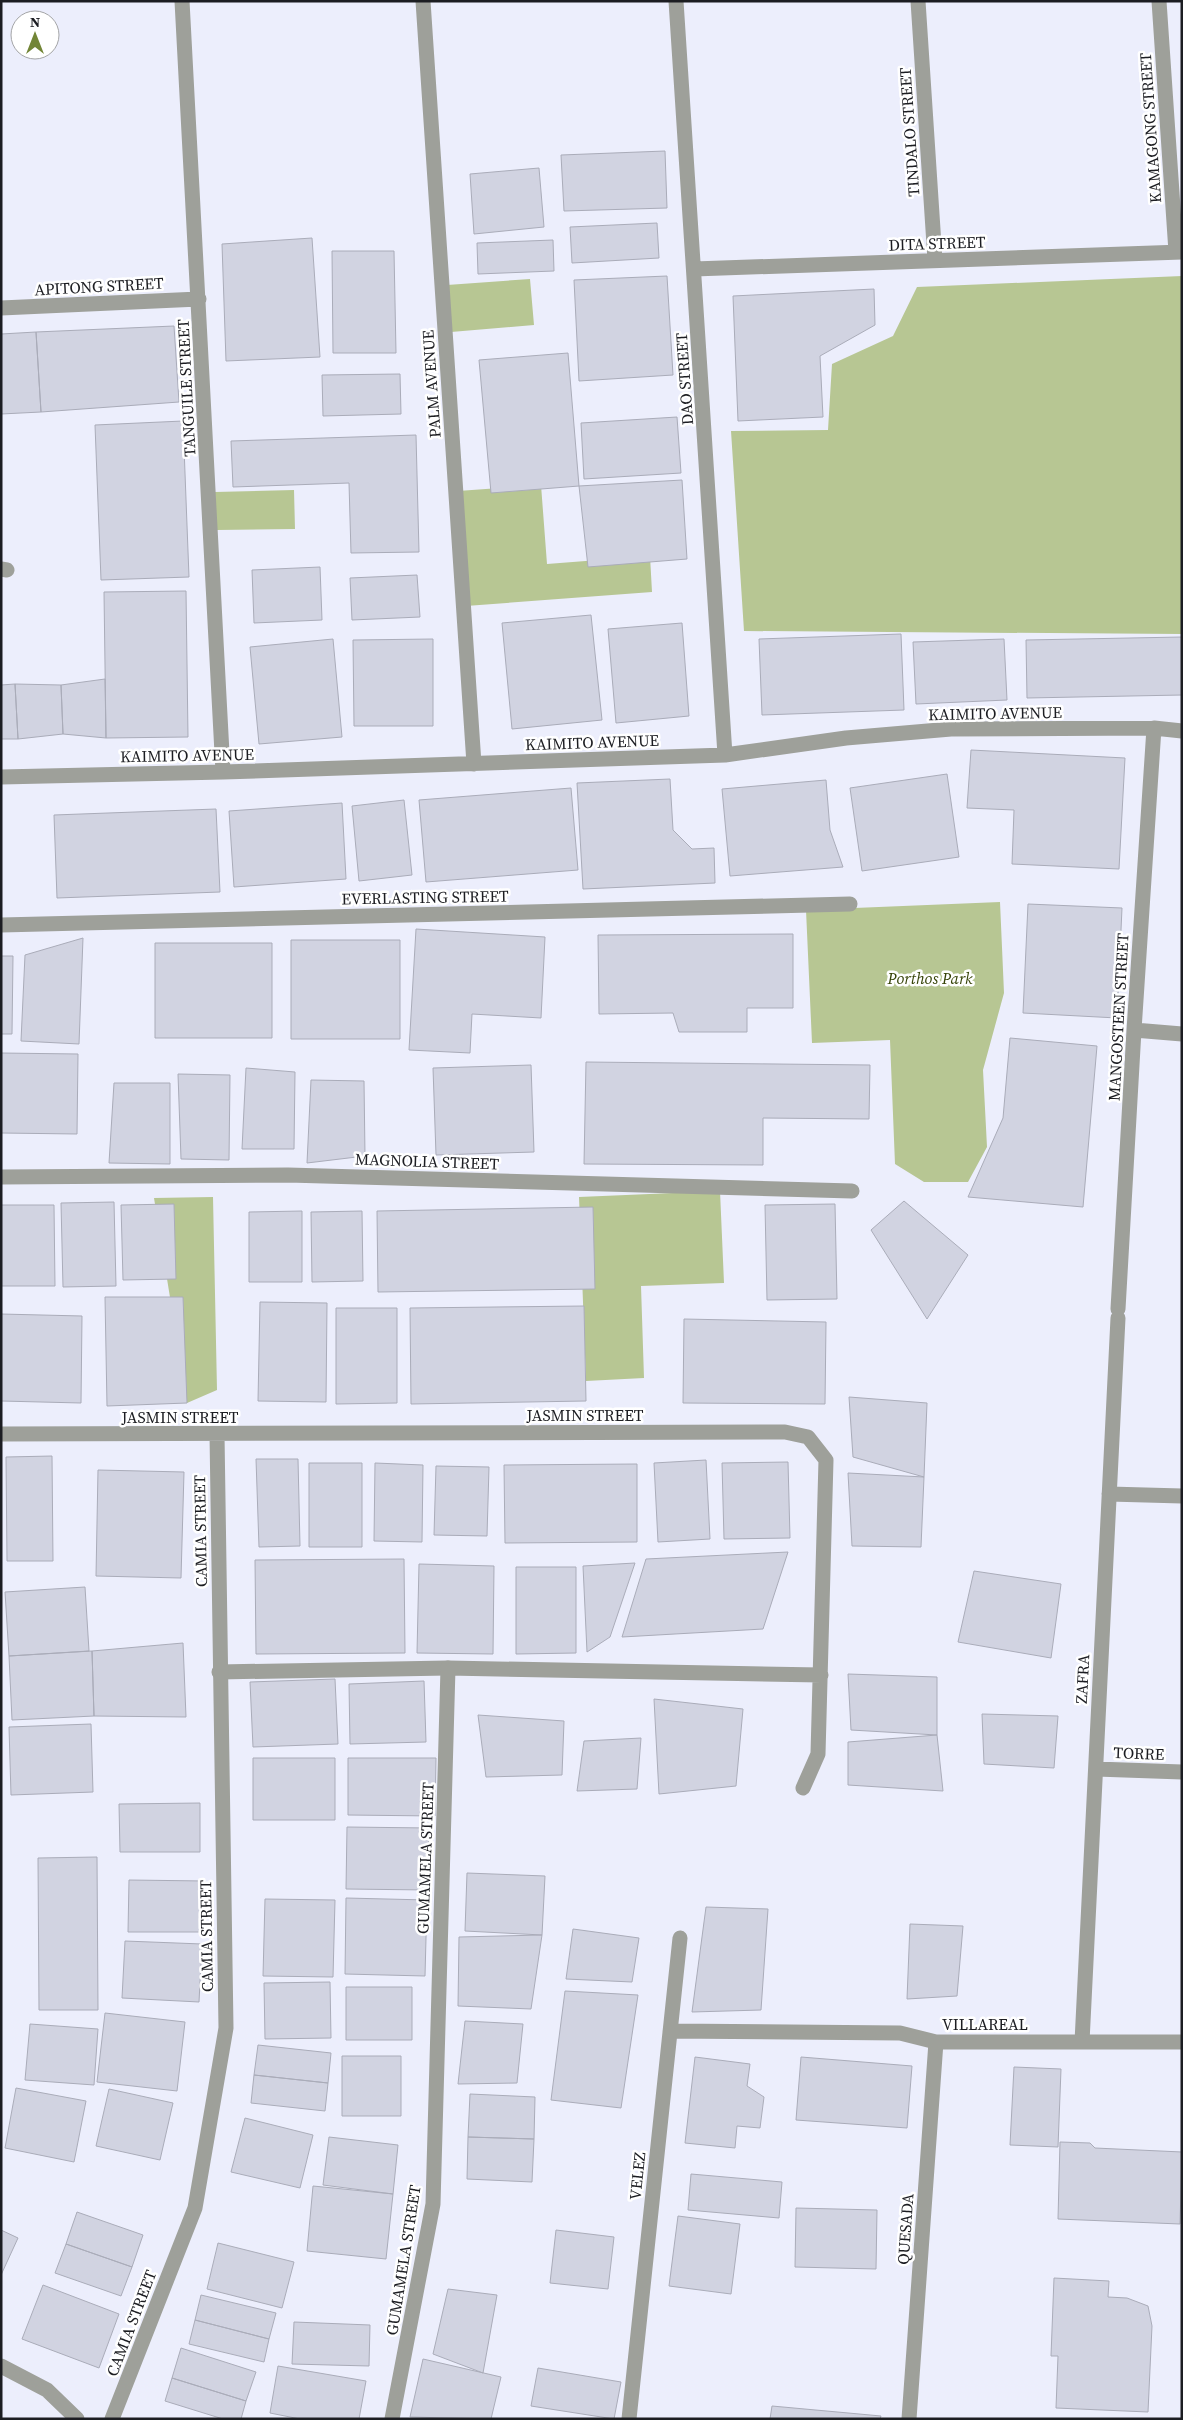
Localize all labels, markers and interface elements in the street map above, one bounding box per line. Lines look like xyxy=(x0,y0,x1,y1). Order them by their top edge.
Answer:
north arrow xyxy=(10,10,60,60)
text: N xyxy=(30,12,40,32)
street label: KAMAGONG STREET xyxy=(1134,52,1166,204)
street label: TINDALO STREET xyxy=(893,66,924,197)
street label: DITA STREET xyxy=(888,230,986,256)
street label: APITONG STREET xyxy=(34,272,164,300)
street label: TANGUILE STREET xyxy=(171,318,201,458)
street label: PALM AVENUE xyxy=(416,329,446,439)
street label: DAO STREET xyxy=(670,332,698,426)
street label: KAIMITO AVENUE xyxy=(928,701,1062,725)
street label: KAIMITO AVENUE xyxy=(525,729,660,755)
street label: KAIMITO AVENUE xyxy=(120,743,254,767)
street label: EVERLASTING STREET xyxy=(341,885,509,909)
street label: MANGOSTEEN STREET xyxy=(1103,932,1133,1102)
park label: Porthos Park xyxy=(886,967,973,989)
street label: MAGNOLIA STREET xyxy=(355,1147,500,1175)
street label: JASMIN STREET xyxy=(526,1404,644,1426)
street label: JASMIN STREET xyxy=(121,1406,239,1428)
street label: CAMIA STREET xyxy=(188,1474,212,1587)
street label: ZAFRA xyxy=(1070,1653,1094,1704)
street label: TORRE xyxy=(1113,1741,1165,1765)
street label: GUMAMELA STREET xyxy=(411,1781,439,1934)
street label: CAMIA STREET xyxy=(194,1879,218,1992)
street label: VILLAREAL xyxy=(942,2013,1028,2035)
street label: VELEZ xyxy=(624,2151,650,2201)
street label: GUMAMELA STREET xyxy=(380,2183,426,2337)
street label: QUESADA xyxy=(892,2192,918,2265)
street label: CAMIA STREET xyxy=(101,2266,162,2379)

